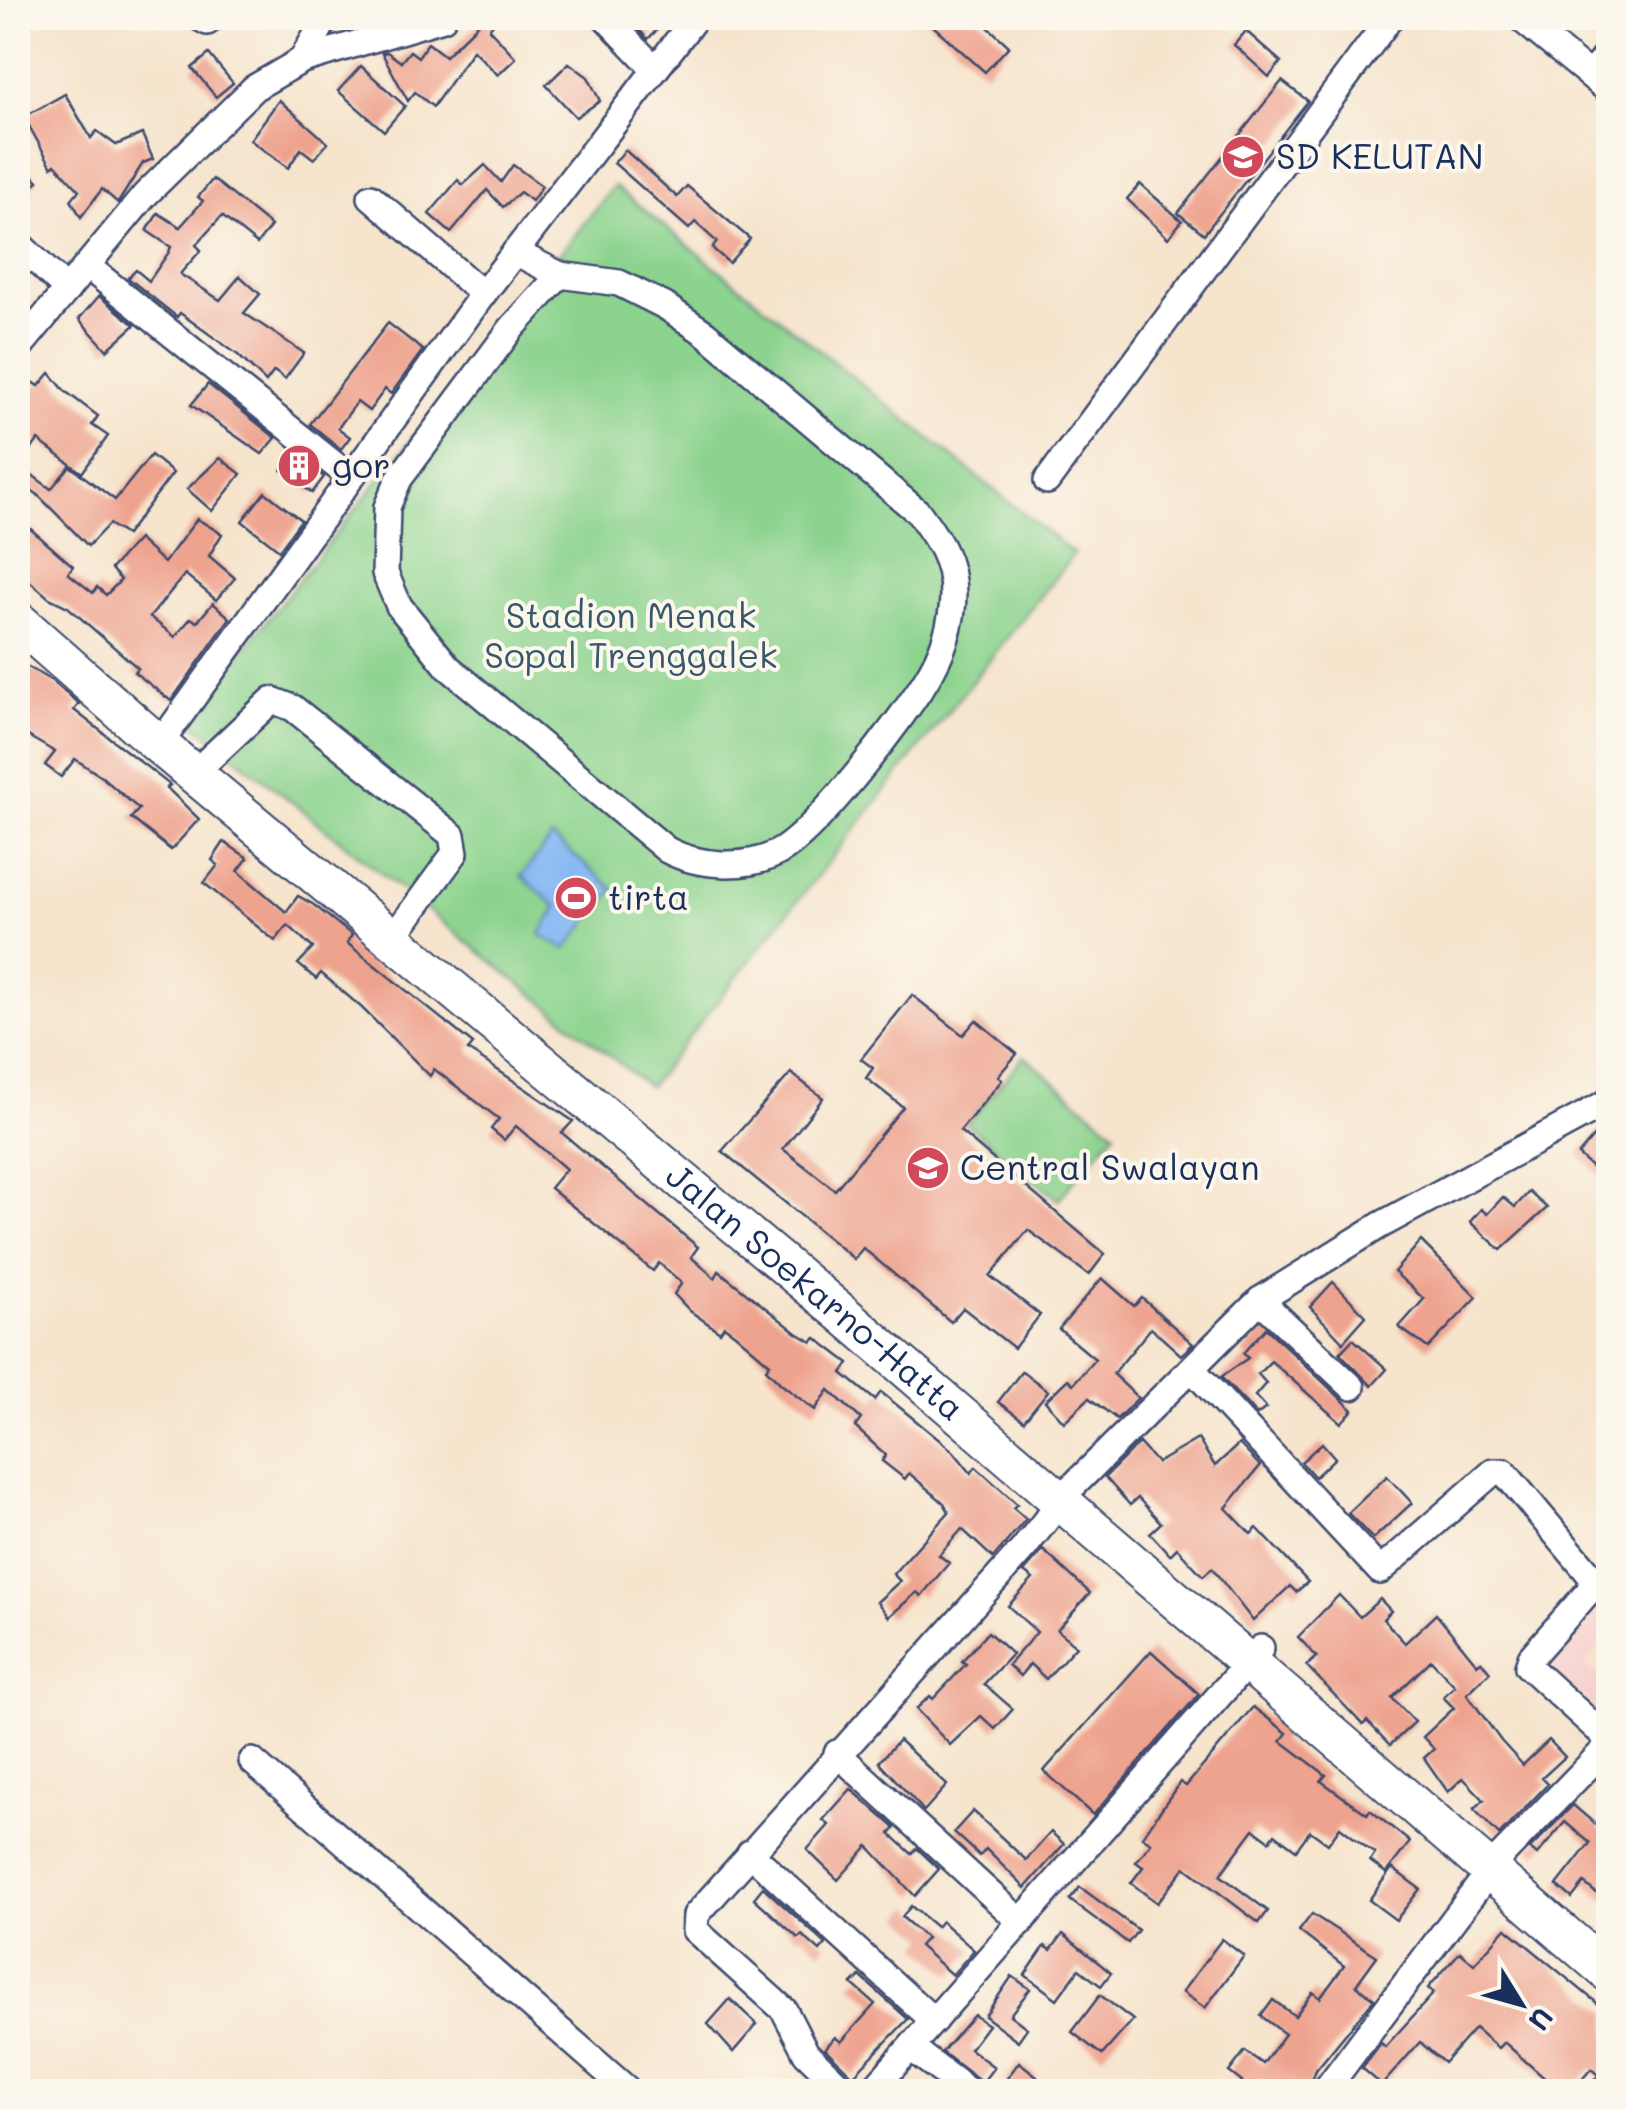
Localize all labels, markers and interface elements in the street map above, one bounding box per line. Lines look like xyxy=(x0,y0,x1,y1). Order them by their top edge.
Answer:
place label: SD KELUTAN xyxy=(1276,132,1484,178)
school or university icon: SD KELUTAN xyxy=(1220,134,1266,180)
place label: gor xyxy=(332,441,391,487)
building icon: gor xyxy=(276,443,322,489)
park label: Stadion Menak Sopal Trenggalek xyxy=(484,591,778,677)
place label: tirta xyxy=(608,873,689,919)
sports icon: tirta xyxy=(553,875,599,921)
place label: Central Swalayan xyxy=(960,1143,1260,1189)
school or university icon: Central Swalayan xyxy=(905,1145,951,1191)
street label: Jalan Soekarno-Hatta xyxy=(657,1152,975,1430)
north arrow xyxy=(1471,1954,1571,2054)
text: U xyxy=(1521,2001,1562,2038)

